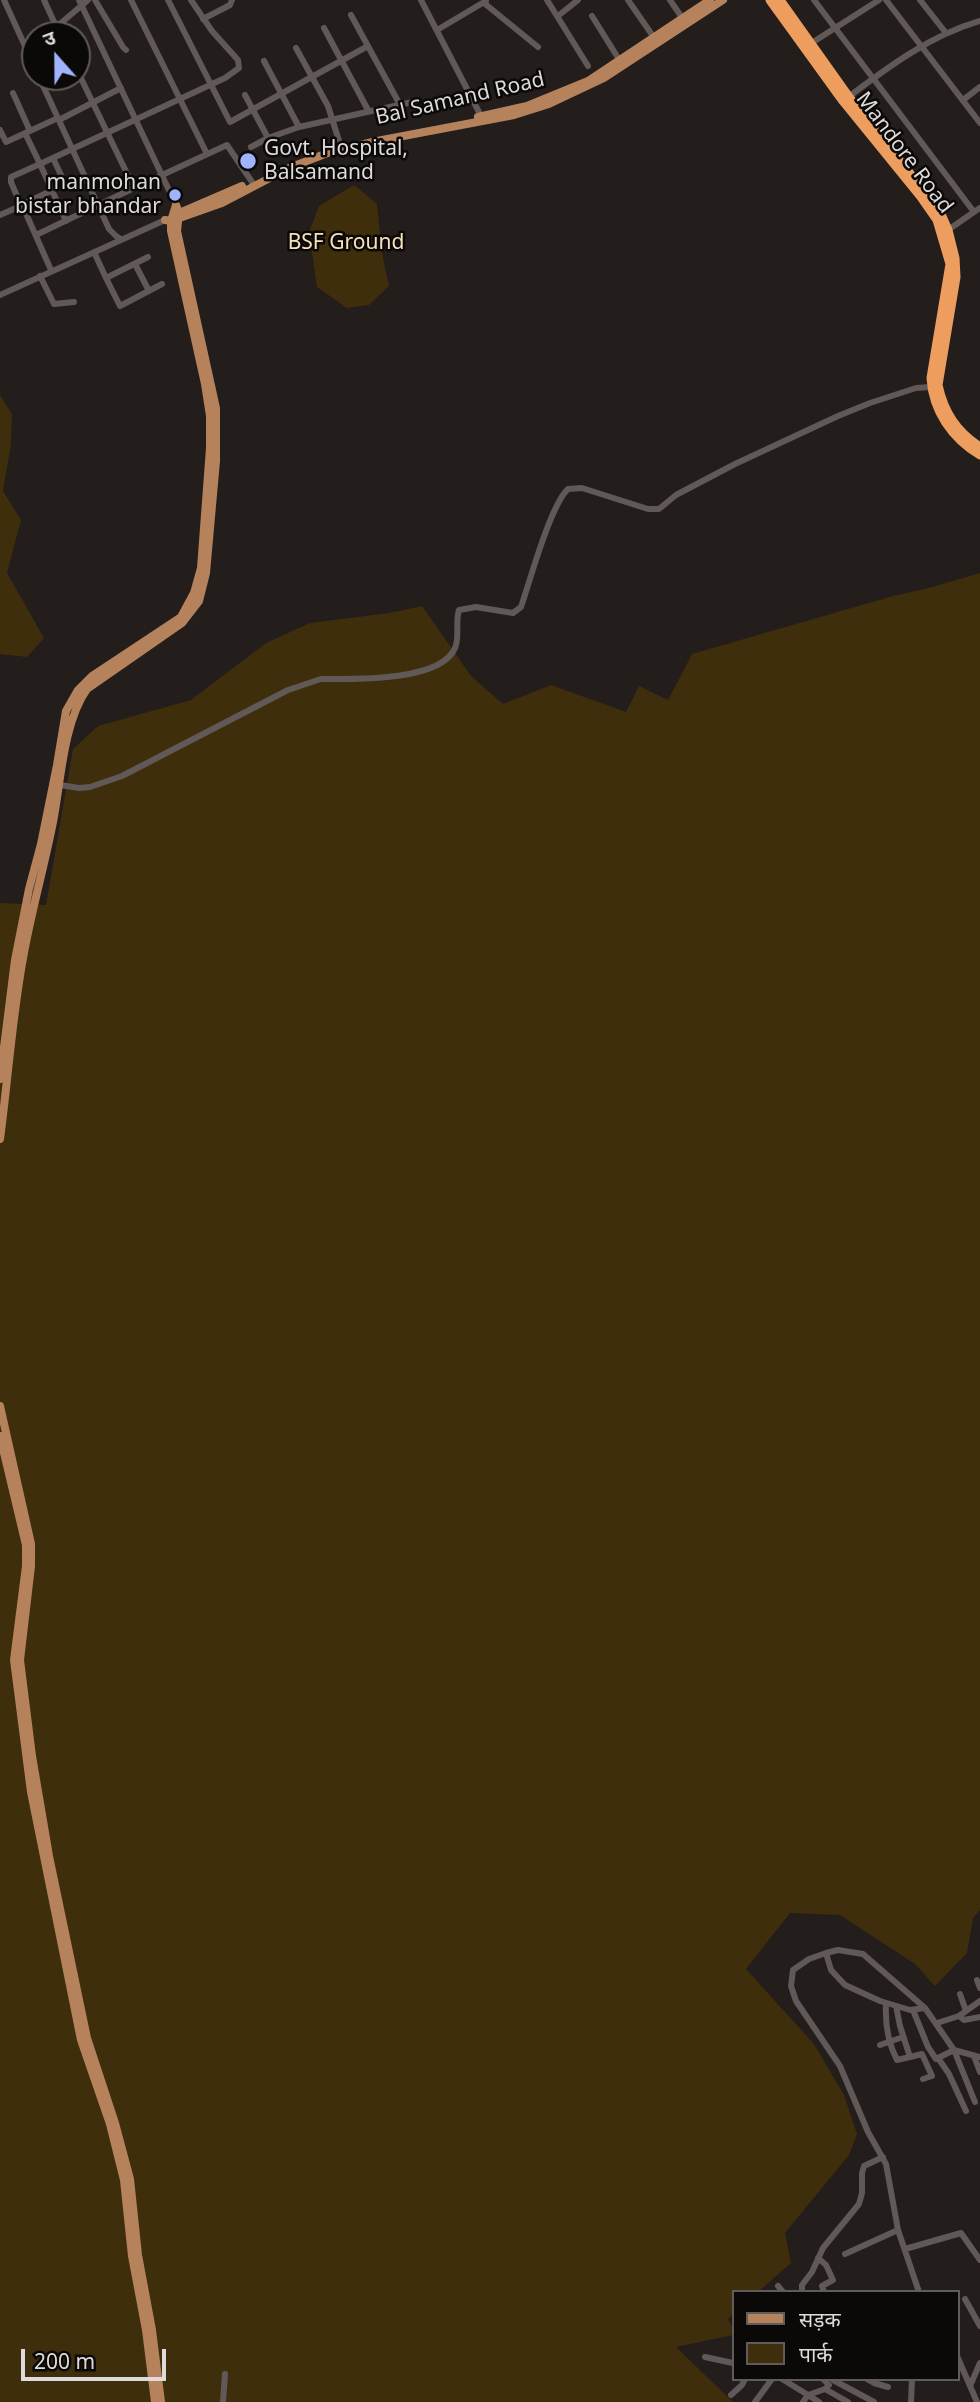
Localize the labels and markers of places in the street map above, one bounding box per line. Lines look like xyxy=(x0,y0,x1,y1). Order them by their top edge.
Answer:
place label: Govt. Hospital, Balsamand xyxy=(264,136,408,186)
marker: Govt. Hospital, Balsamand xyxy=(238,151,258,171)
place label: manmohan bistar bhandar xyxy=(15,170,161,220)
marker: manmohan bistar bhandar xyxy=(167,187,183,203)

